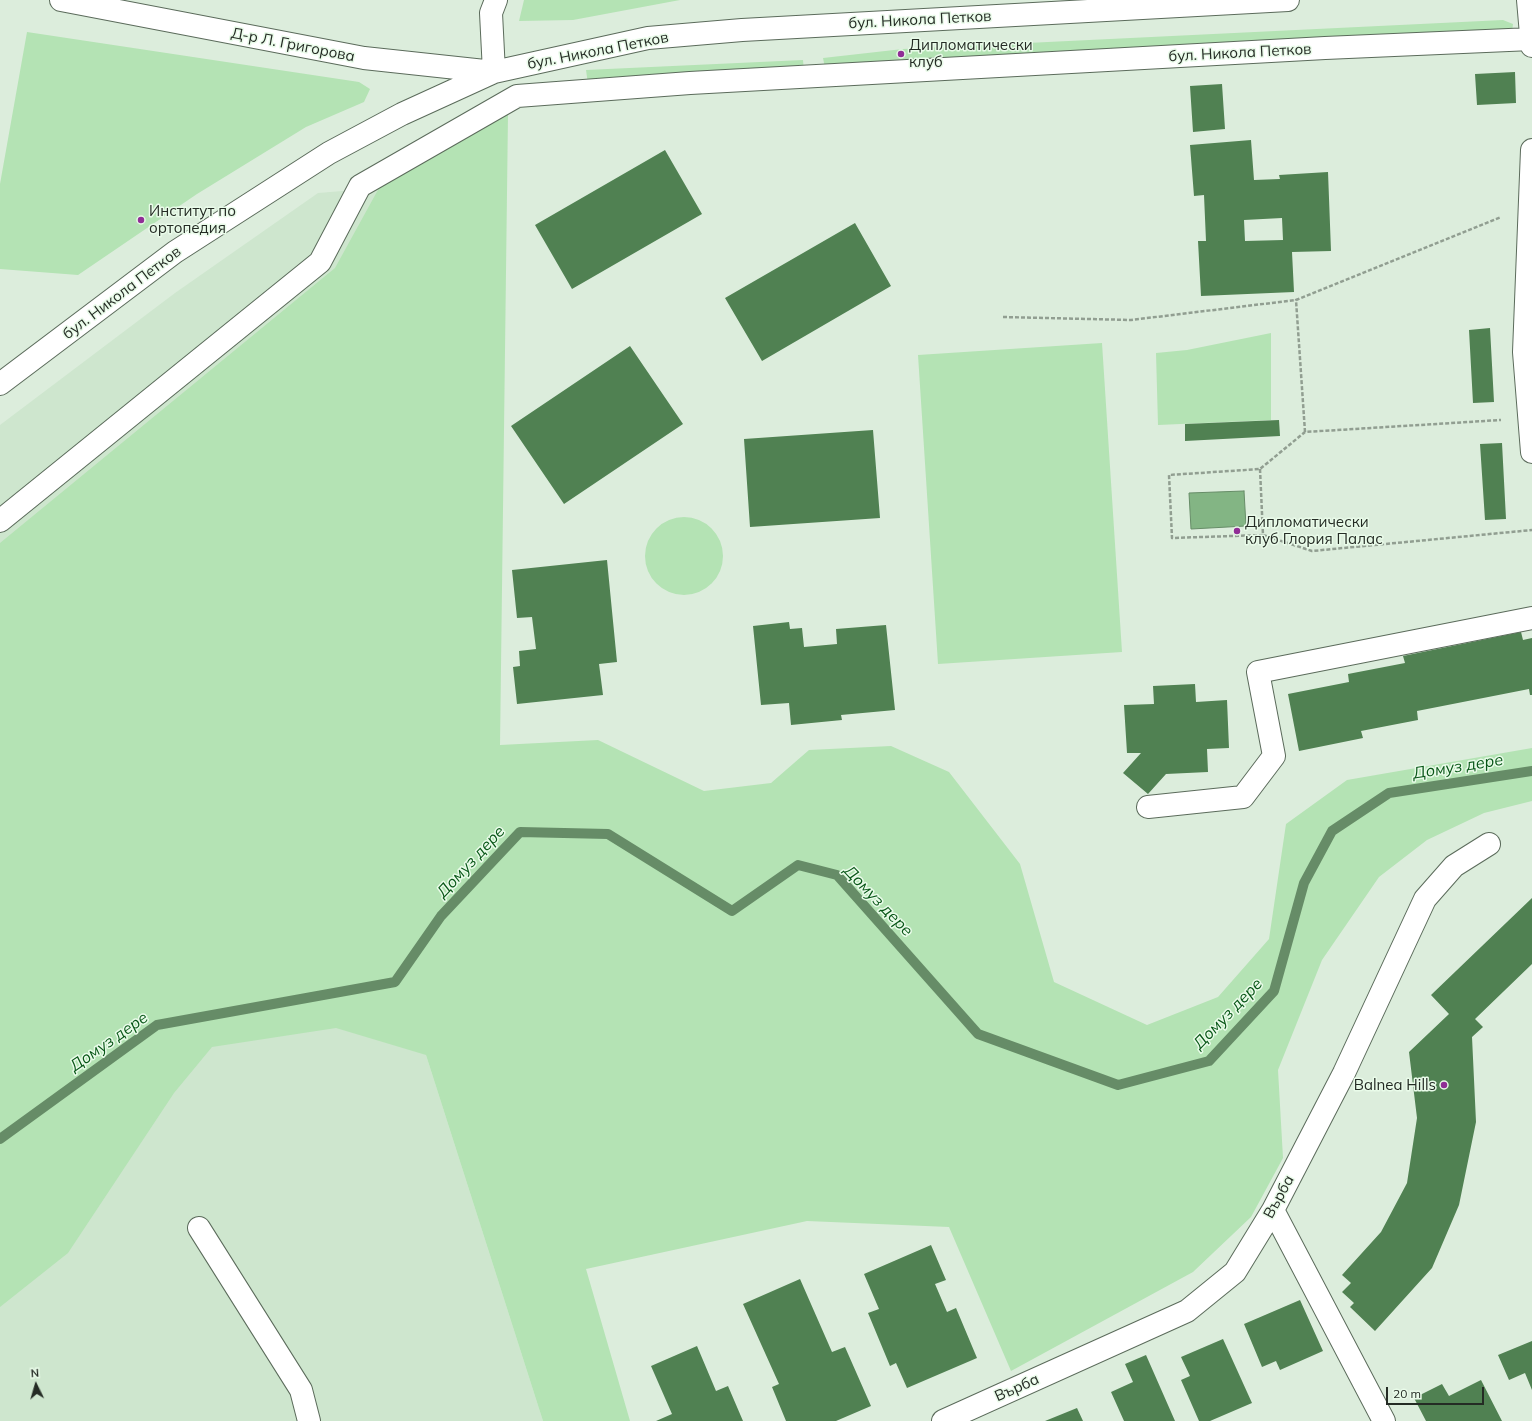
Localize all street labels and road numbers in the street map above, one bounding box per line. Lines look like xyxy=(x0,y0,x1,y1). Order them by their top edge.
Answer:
street label: бул. Никола Петков xyxy=(848,7,992,33)
street label: Д-р Л. Григорова xyxy=(230,24,356,66)
street label: бул. Никола Петков xyxy=(526,29,670,73)
street label: бул. Никола Петков xyxy=(1168,40,1312,66)
street label: бул. Никола Петков xyxy=(59,243,185,343)
street label: Върба xyxy=(1260,1172,1298,1222)
street label: Върба xyxy=(992,1370,1042,1406)

